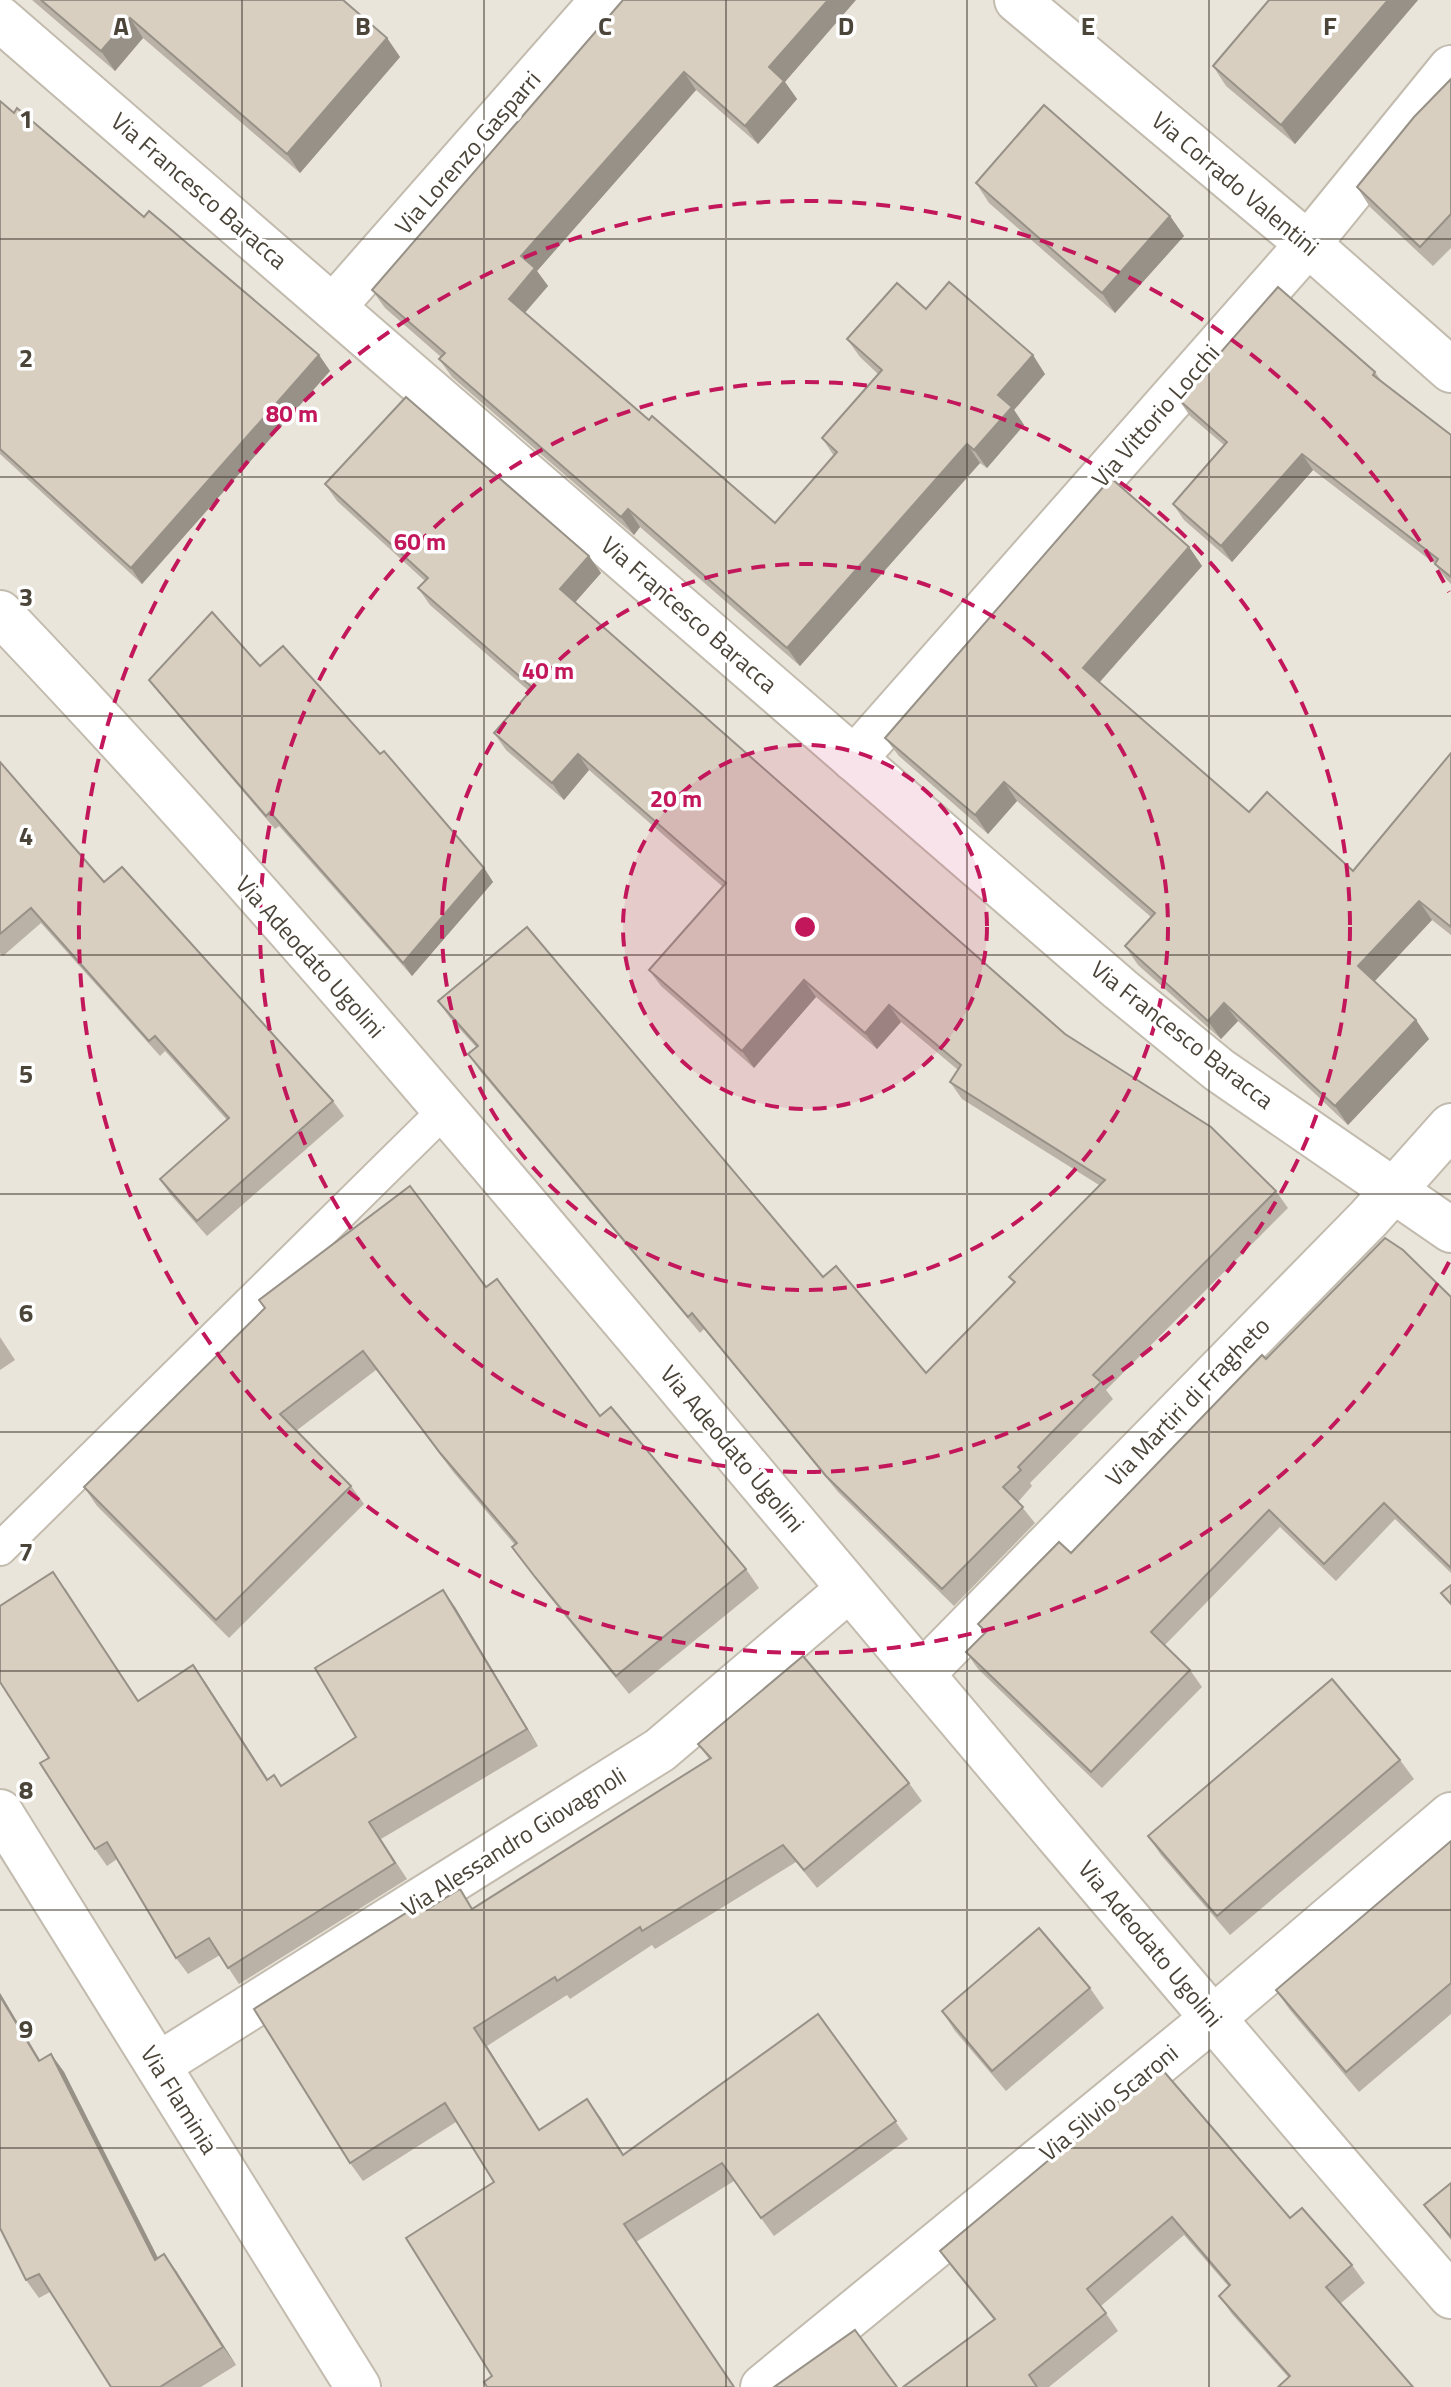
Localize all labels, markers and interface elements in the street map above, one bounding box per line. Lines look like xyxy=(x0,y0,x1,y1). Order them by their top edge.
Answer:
text: A xyxy=(113,6,129,45)
text: B xyxy=(355,6,371,45)
text: C xyxy=(598,6,612,45)
text: D xyxy=(838,6,854,45)
text: E xyxy=(1081,6,1095,45)
text: F xyxy=(1323,6,1337,45)
street label: Via Lorenzo Gasparri xyxy=(386,62,549,242)
text: 1 xyxy=(19,99,33,138)
street label: Via Corrado Valentini xyxy=(1144,102,1327,264)
street label: Via Francesco Baracca xyxy=(103,103,296,277)
street label: Via Vittorio Locchi xyxy=(1083,336,1228,495)
text: 2 xyxy=(19,338,33,377)
text: 80 m xyxy=(266,395,318,431)
text: 60 m xyxy=(394,523,446,559)
street label: Via Francesco Baracca xyxy=(593,527,786,701)
text: 3 xyxy=(19,577,33,616)
text: 40 m xyxy=(522,652,574,688)
text: 20 m xyxy=(650,780,702,816)
text: 4 xyxy=(19,816,33,855)
street label: Via Adeodato Ugolini xyxy=(228,867,394,1046)
centre of rings xyxy=(791,913,819,941)
street label: Via Francesco Baracca xyxy=(1083,951,1282,1117)
text: 5 xyxy=(19,1054,33,1093)
text: 6 xyxy=(19,1293,33,1332)
street label: Via Martiri di Fragheto xyxy=(1097,1308,1278,1494)
street label: Via Adeodato Ugolini xyxy=(652,1357,814,1540)
text: 7 xyxy=(19,1532,33,1571)
street label: Via Alessandro Giovagnoli xyxy=(394,1757,633,1925)
text: 8 xyxy=(19,1770,33,1809)
street label: Via Adeodato Ugolini xyxy=(1070,1852,1232,2035)
text: 9 xyxy=(19,2009,33,2048)
street label: Via Silvio Scaroni xyxy=(1031,2035,1186,2170)
street label: Via Flaminia xyxy=(132,2038,227,2161)

